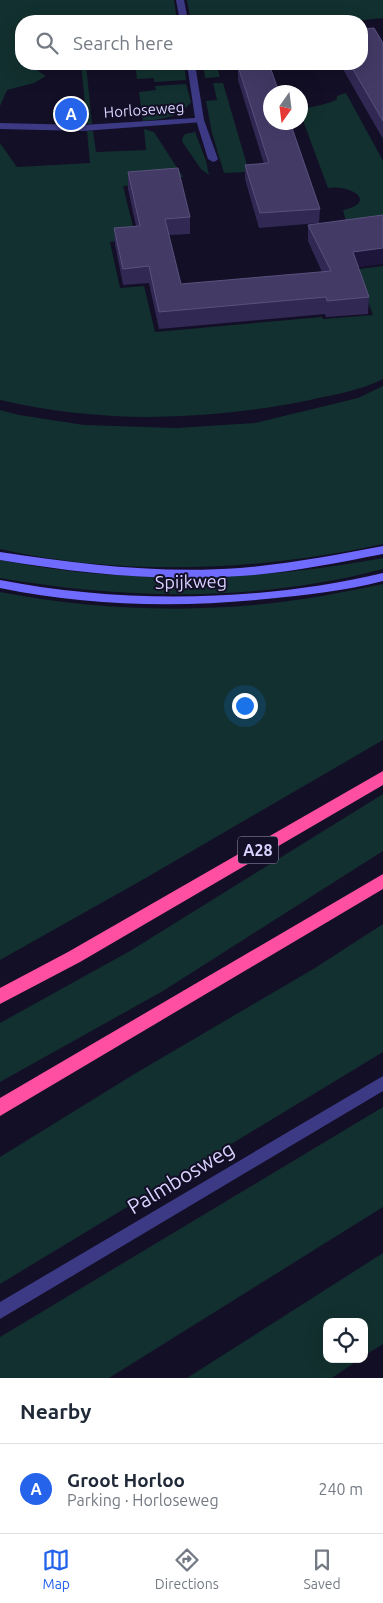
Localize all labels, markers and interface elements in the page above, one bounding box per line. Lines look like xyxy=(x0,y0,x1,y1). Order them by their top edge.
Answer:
search box xyxy=(15,15,368,70)
icon: search xyxy=(33,29,61,57)
text: Search here xyxy=(73,32,173,54)
north arrow xyxy=(263,85,308,130)
pin: A xyxy=(55,95,87,133)
street label: Horloseweg xyxy=(103,98,185,121)
street label: Spijkweg xyxy=(155,570,227,592)
your location xyxy=(232,693,258,719)
road number: A28 xyxy=(238,836,278,864)
street label: Palmbosweg xyxy=(123,1136,238,1218)
map controls xyxy=(323,1318,368,1363)
button: locate xyxy=(323,1318,368,1363)
text: Nearby xyxy=(20,1399,91,1423)
text: Groot Horloo xyxy=(67,1469,185,1491)
text: A xyxy=(30,1480,42,1498)
text: 240 m xyxy=(318,1480,363,1498)
text: Parking · Horloseweg xyxy=(67,1491,219,1509)
tab: Map xyxy=(42,1546,70,1592)
tab: Directions xyxy=(155,1546,219,1592)
tab: Saved xyxy=(303,1546,341,1592)

